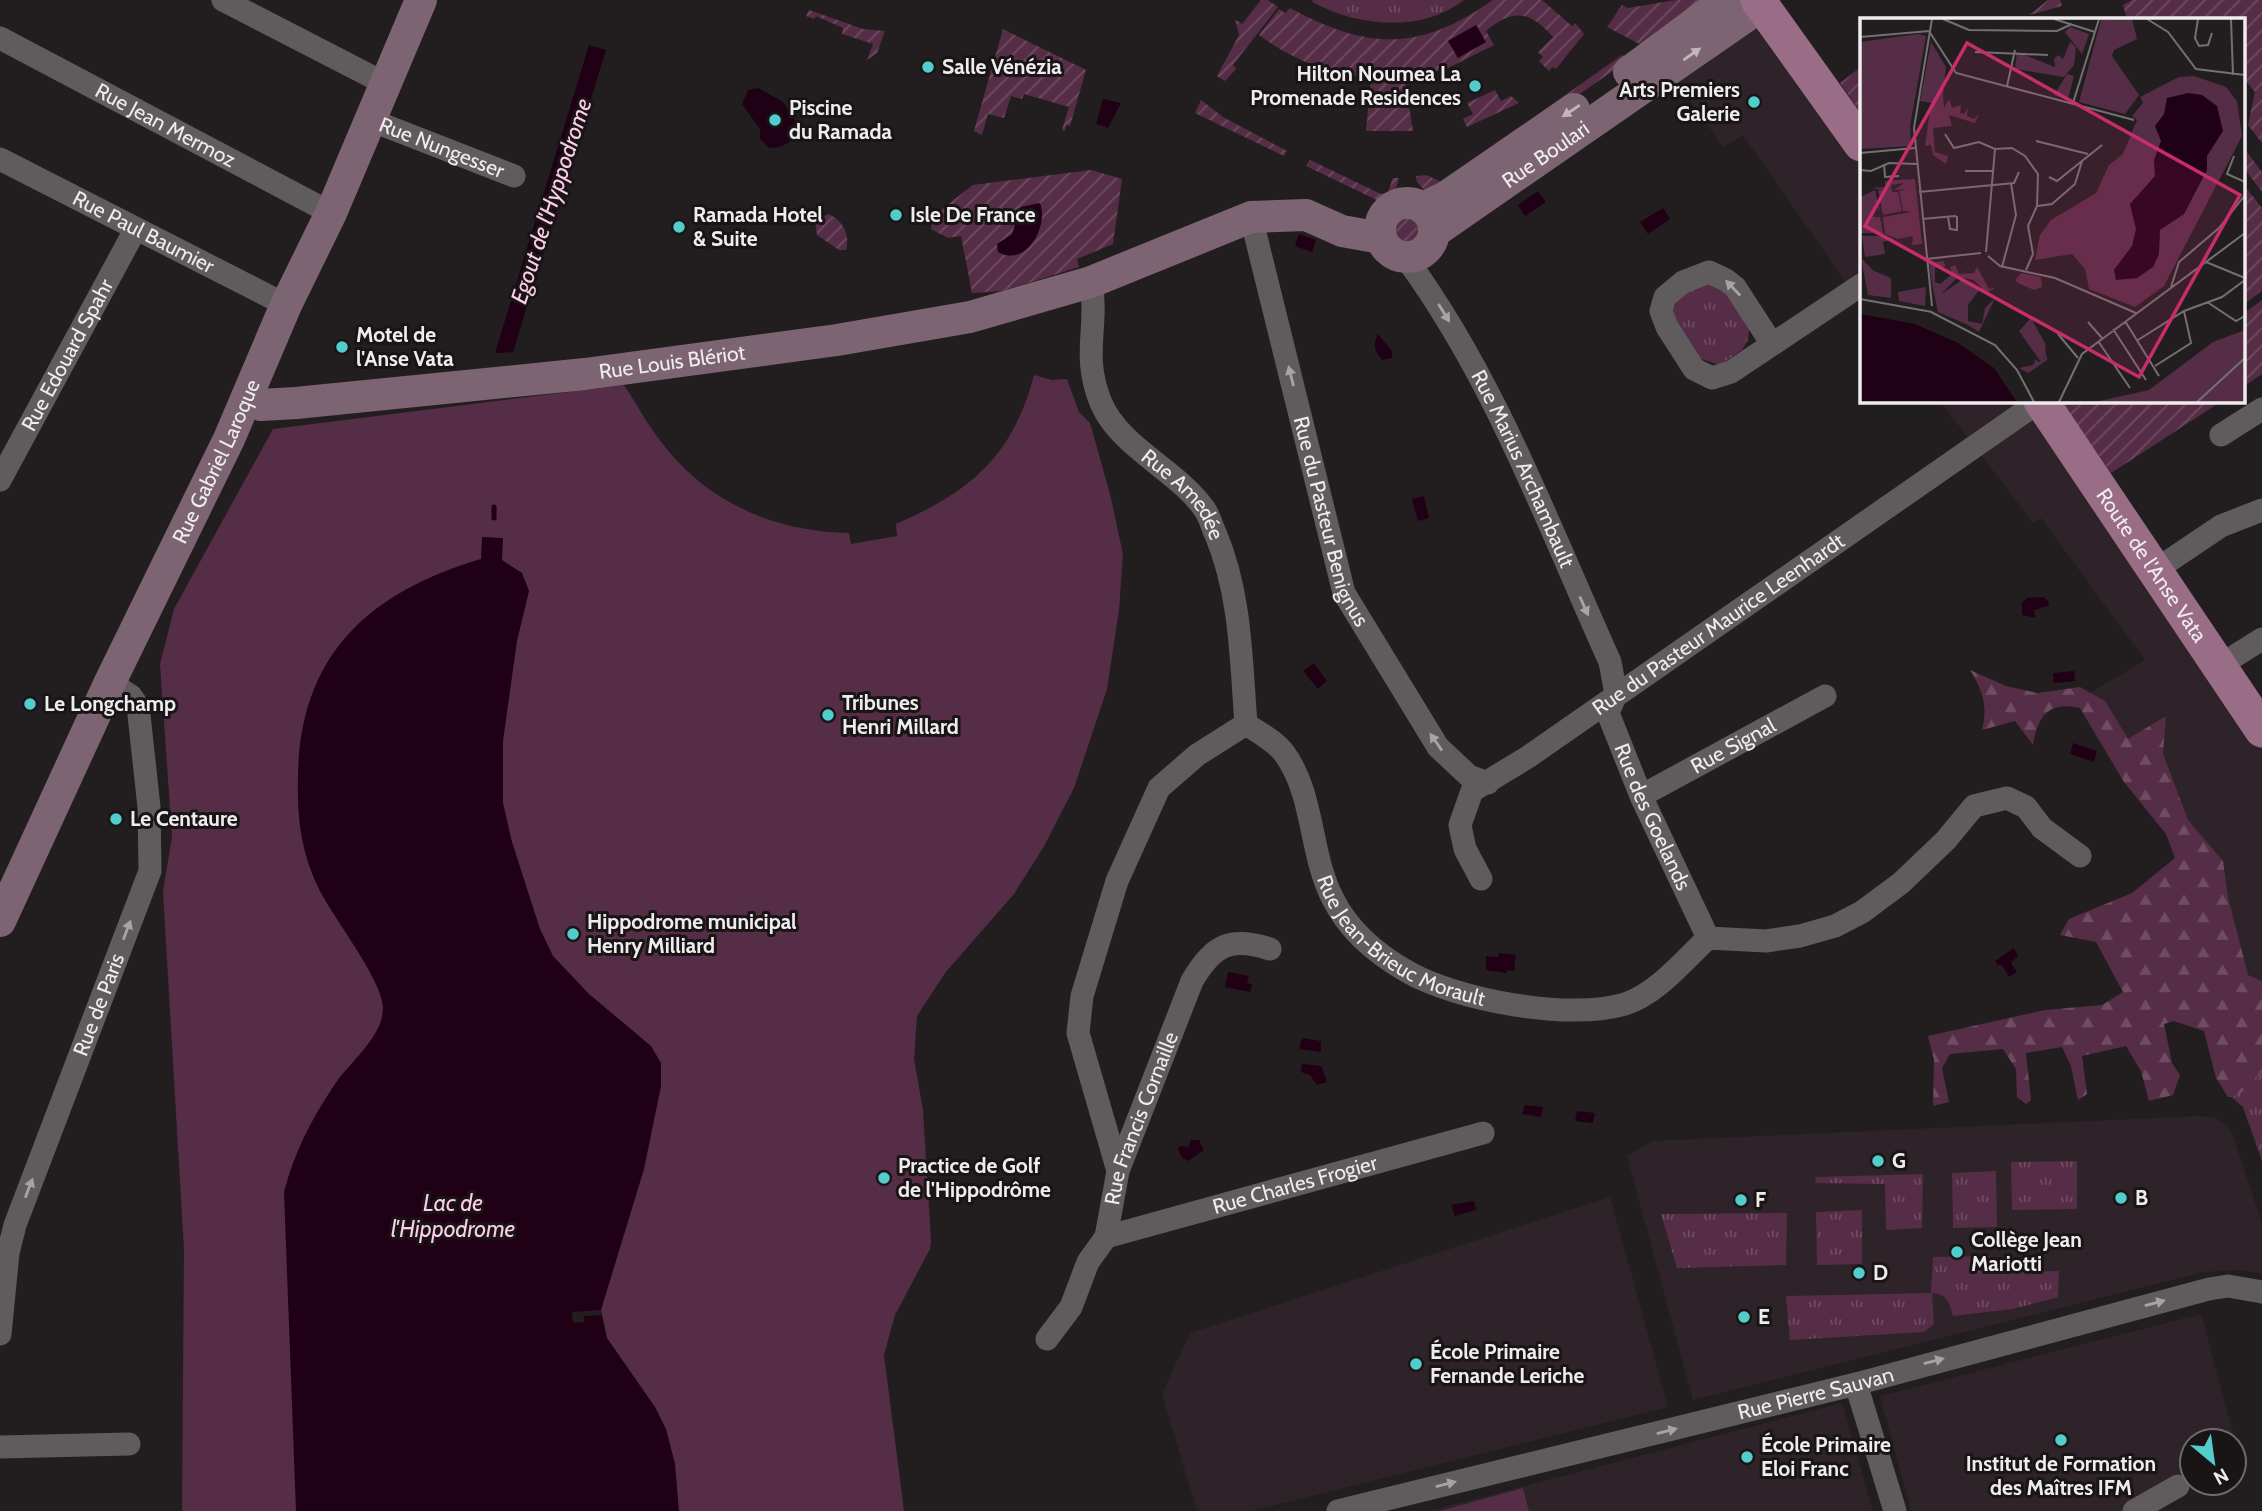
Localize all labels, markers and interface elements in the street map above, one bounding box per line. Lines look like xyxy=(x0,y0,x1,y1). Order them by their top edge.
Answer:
inset map xyxy=(1860,18,2244,402)
one-way arrow xyxy=(1683,47,1701,61)
place label: Salle Vénézia xyxy=(942,54,1062,79)
marker: Salle Vénézia xyxy=(920,59,936,75)
place label: Hilton Noumea La Promenade Residences xyxy=(1250,61,1462,110)
place label: Arts Premiers Galerie xyxy=(1619,77,1740,126)
street label: Rue Jean Mermoz xyxy=(91,78,240,172)
marker: Hilton Noumea La Promenade Residences xyxy=(1467,78,1483,94)
marker: Arts Premiers Galerie xyxy=(1746,94,1762,110)
water label: Egout de l'Hyppodrome xyxy=(505,95,597,307)
place label: Piscine du Ramada xyxy=(789,95,893,144)
one-way arrow xyxy=(1562,104,1580,118)
street label: Rue Nungesser xyxy=(376,112,508,183)
marker: Piscine du Ramada xyxy=(767,112,783,128)
street label: Rue Boulari xyxy=(1497,115,1594,193)
street label: Rue Paul Baumier xyxy=(69,185,219,278)
place label: Ramada Hotel & Suite xyxy=(693,202,823,251)
place label: Isle De France xyxy=(910,202,1036,227)
marker: Isle De France xyxy=(888,207,904,223)
marker: Ramada Hotel & Suite xyxy=(671,219,687,235)
street label: Rue Edouard Spahr xyxy=(16,274,118,435)
one-way arrow xyxy=(1725,279,1741,297)
one-way arrow xyxy=(1438,303,1451,323)
place label: Motel de l'Anse Vata xyxy=(356,322,454,371)
marker: Motel de l'Anse Vata xyxy=(334,339,350,355)
street label: Rue Louis Blériot xyxy=(597,340,747,384)
one-way arrow xyxy=(1285,365,1296,387)
street label: Rue Marius Archambault xyxy=(1466,366,1580,571)
street label: Rue Gabriel Laroque xyxy=(167,375,265,547)
street label: Rue du Pasteur Benignus xyxy=(1289,414,1374,631)
street label: Rue Amedée xyxy=(1137,444,1230,544)
street label: Route de l'Anse Vata xyxy=(2091,483,2212,647)
street label: Rue du Pasteur Maurice Leenhardt xyxy=(1587,528,1849,720)
one-way arrow xyxy=(1579,596,1590,617)
place label: Tribunes Henri Millard xyxy=(842,690,959,739)
place label: Le Longchamp xyxy=(44,691,176,716)
marker: Le Longchamp xyxy=(22,696,38,712)
marker: Tribunes Henri Millard xyxy=(820,707,836,723)
street label: Rue Signal xyxy=(1686,712,1780,779)
one-way arrow xyxy=(1429,733,1443,751)
street label: Rue des Goelands xyxy=(1609,740,1697,894)
place label: Le Centaure xyxy=(130,806,238,831)
marker: Le Centaure xyxy=(108,811,124,827)
street label: Rue Jean-Brieuc Morault xyxy=(1312,872,1488,1011)
place label: Hippodrome municipal Henry Milliard xyxy=(587,909,797,958)
one-way arrow xyxy=(122,919,133,940)
marker: Hippodrome municipal Henry Milliard xyxy=(565,926,581,942)
street label: Rue de Paris xyxy=(68,950,130,1059)
street label: Rue Francis Cornaille xyxy=(1099,1028,1183,1207)
place label: G xyxy=(1892,1148,1906,1173)
street label: Rue Charles Frogier xyxy=(1210,1150,1380,1219)
place label: Practice de Golf de l'Hippodrôme xyxy=(898,1153,1051,1202)
marker: G xyxy=(1870,1153,1886,1169)
marker: Practice de Golf de l'Hippodrôme xyxy=(876,1170,892,1186)
one-way arrow xyxy=(24,1178,35,1199)
place label: B xyxy=(2135,1185,2148,1210)
place label: F xyxy=(1755,1187,1766,1212)
water label: Lac de l'Hippodrome xyxy=(391,1189,515,1243)
marker: B xyxy=(2113,1190,2129,1206)
marker: F xyxy=(1733,1192,1749,1208)
place label: Collège Jean Mariotti xyxy=(1971,1227,2082,1276)
marker: Collège Jean Mariotti xyxy=(1949,1244,1965,1260)
place label: D xyxy=(1873,1260,1888,1285)
marker: D xyxy=(1851,1265,1867,1281)
one-way arrow xyxy=(2144,1298,2165,1308)
place label: E xyxy=(1758,1304,1770,1329)
marker: E xyxy=(1736,1309,1752,1325)
place label: École Primaire Fernande Leriche xyxy=(1430,1339,1584,1388)
one-way arrow xyxy=(1924,1355,1945,1365)
marker: École Primaire Fernande Leriche xyxy=(1408,1356,1424,1372)
street label: Rue Pierre Sauvan xyxy=(1735,1361,1896,1425)
one-way arrow xyxy=(1656,1425,1678,1436)
north arrow xyxy=(2178,1427,2248,1497)
place label: École Primaire Eloi Franc xyxy=(1761,1432,1891,1481)
marker: Institut de Formation des Maîtres IFM xyxy=(2053,1432,2069,1448)
marker: École Primaire Eloi Franc xyxy=(1739,1449,1755,1465)
place label: Institut de Formation des Maîtres IFM xyxy=(1966,1451,2156,1500)
text: N xyxy=(2210,1463,2232,1490)
one-way arrow xyxy=(1435,1478,1457,1489)

